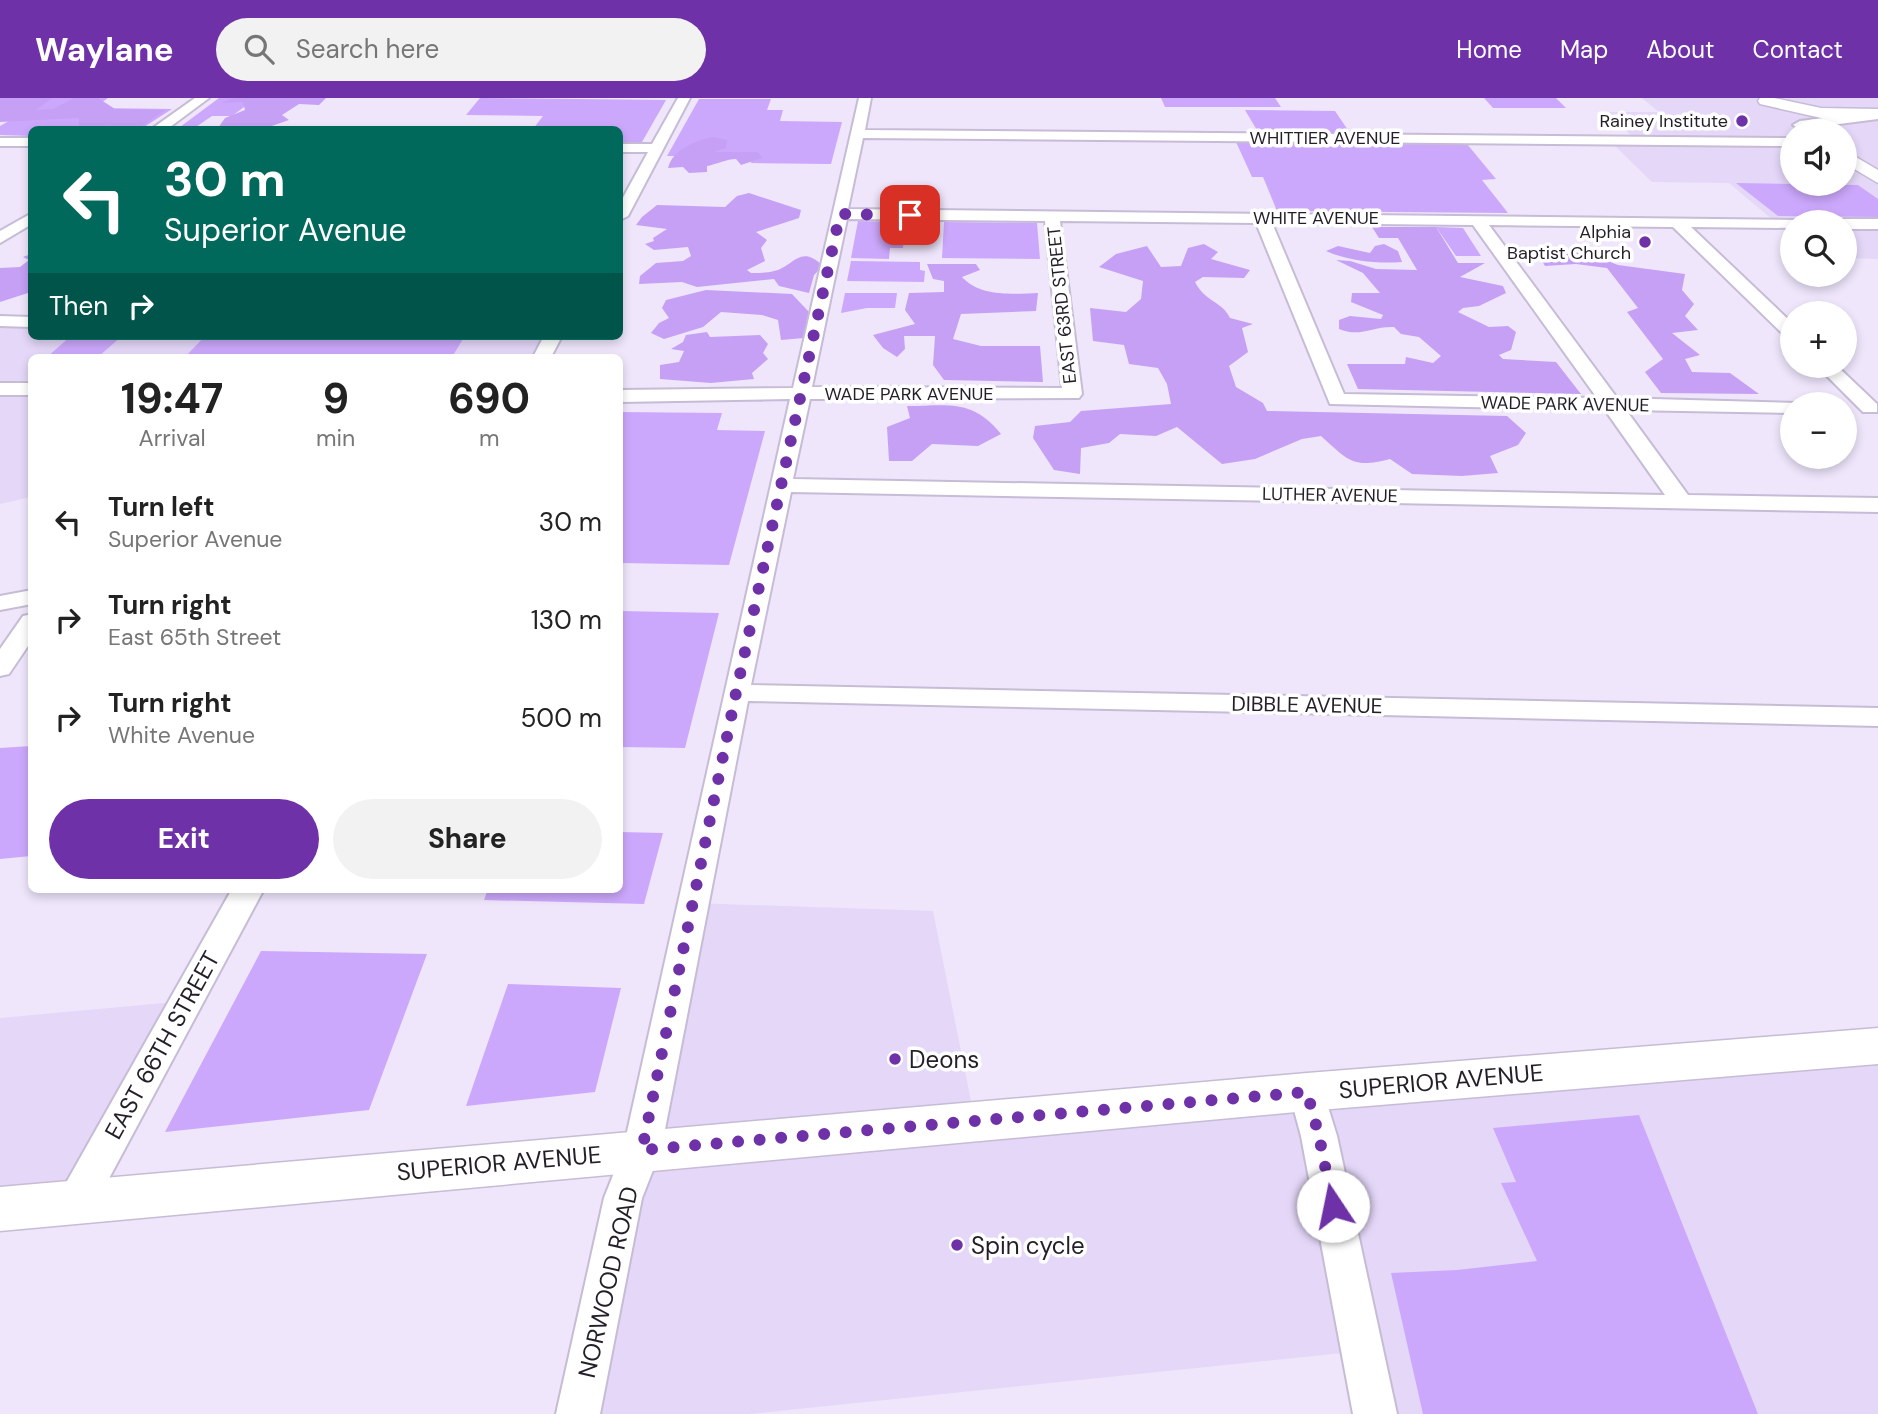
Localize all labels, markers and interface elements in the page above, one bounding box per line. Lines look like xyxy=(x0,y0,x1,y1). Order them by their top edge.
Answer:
search box xyxy=(216,18,706,81)
text: Waylane xyxy=(35,28,174,71)
icon: search xyxy=(240,30,278,68)
text: Search here xyxy=(296,32,439,66)
text: Home xyxy=(1456,34,1522,65)
text: Map xyxy=(1560,34,1608,65)
text: About xyxy=(1646,34,1715,65)
text: Contact xyxy=(1753,34,1843,65)
place label: Rainey Institute xyxy=(1599,109,1728,133)
marker: Rainey Institute xyxy=(1734,113,1750,129)
map controls xyxy=(1780,119,1857,469)
button: sound xyxy=(1780,119,1857,196)
street label: WHITTIER AVENUE xyxy=(1250,126,1400,150)
text: 30 m xyxy=(164,147,286,211)
icon: left xyxy=(49,154,140,245)
pin xyxy=(880,185,940,245)
icon: arrive xyxy=(891,196,929,234)
street label: WHITE AVENUE xyxy=(1253,206,1379,230)
text: Superior Avenue xyxy=(164,209,407,251)
button: search xyxy=(1780,210,1857,287)
place label: Alphia Baptist Church xyxy=(1507,220,1631,265)
street label: EAST 63RD STREET xyxy=(1042,225,1082,385)
marker: Alphia Baptist Church xyxy=(1637,234,1653,250)
icon: right xyxy=(122,287,160,325)
text: Then xyxy=(49,289,108,323)
button: + xyxy=(1780,301,1857,378)
text: 19:47 xyxy=(121,371,223,426)
text: 9 xyxy=(322,371,349,426)
text: 690 xyxy=(448,371,530,426)
street label: WADE PARK AVENUE xyxy=(824,382,994,406)
street label: WADE PARK AVENUE xyxy=(1480,391,1650,417)
button: − xyxy=(1780,392,1857,469)
text: Arrival xyxy=(139,423,206,453)
text: min xyxy=(316,423,355,453)
text: m xyxy=(479,423,499,453)
street label: LUTHER AVENUE xyxy=(1262,482,1398,508)
text: Turn left xyxy=(108,490,215,524)
icon: left xyxy=(49,503,87,541)
text: 30 m xyxy=(539,505,602,539)
text: Superior Avenue xyxy=(108,524,282,554)
text: Turn right xyxy=(108,588,232,622)
icon: right xyxy=(49,601,87,639)
text: 130 m xyxy=(531,603,602,637)
text: East 65th Street xyxy=(108,622,281,652)
text: Turn right xyxy=(108,686,232,720)
street label: DIBBLE AVENUE xyxy=(1231,690,1383,720)
icon: right xyxy=(49,699,87,737)
text: 500 m xyxy=(520,701,602,735)
text: White Avenue xyxy=(108,720,255,750)
button: Exit xyxy=(49,799,319,879)
button: Share xyxy=(333,799,602,879)
street label: EAST 66TH STREET xyxy=(97,946,227,1144)
place label: Deons xyxy=(909,1044,979,1075)
marker: Deons xyxy=(887,1051,903,1067)
street label: SUPERIOR AVENUE xyxy=(1337,1057,1545,1105)
street label: SUPERIOR AVENUE xyxy=(395,1139,603,1187)
position arrow xyxy=(1296,1169,1370,1243)
street label: NORWOOD ROAD xyxy=(571,1183,645,1381)
place label: Spin cycle xyxy=(971,1230,1085,1261)
marker: Spin cycle xyxy=(949,1237,965,1253)

